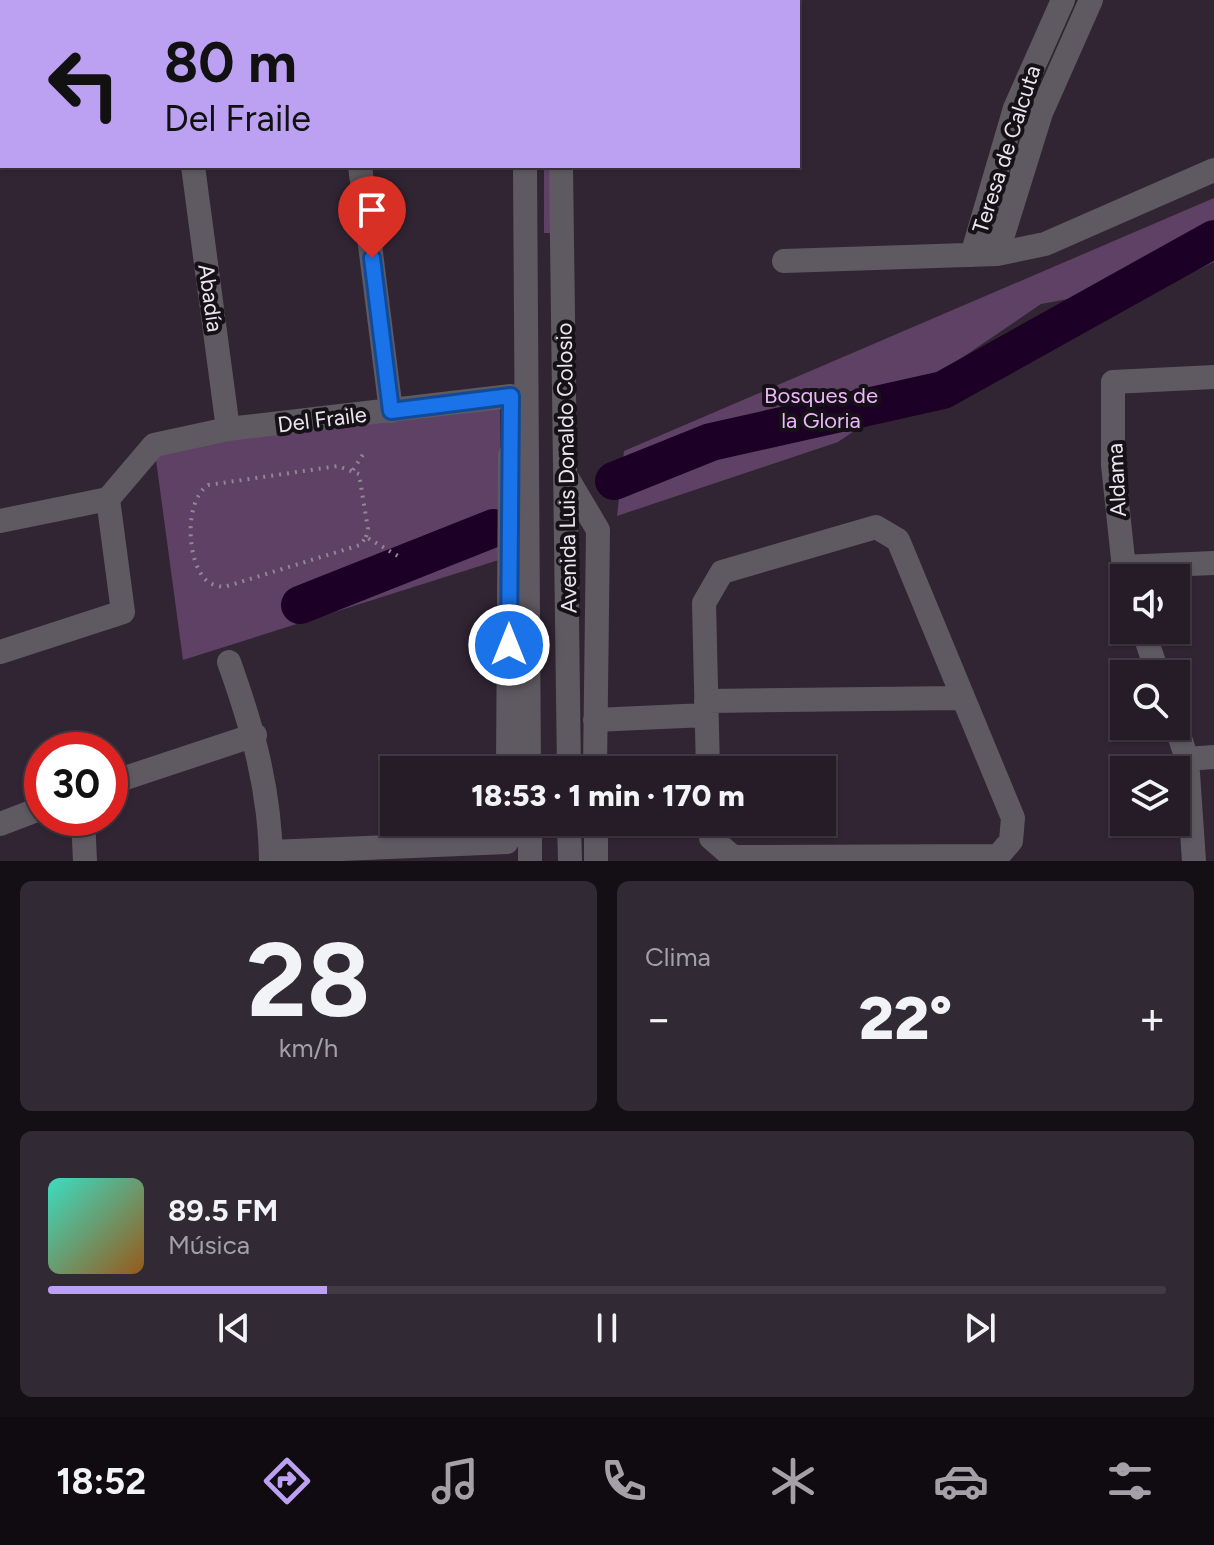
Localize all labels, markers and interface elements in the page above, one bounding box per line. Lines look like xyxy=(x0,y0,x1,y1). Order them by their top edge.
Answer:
text: 80 m xyxy=(164,29,297,96)
icon: left xyxy=(32,32,136,136)
street label: Teresa de Calcuta xyxy=(967,62,1046,237)
text: Del Fraile xyxy=(164,97,311,140)
pin xyxy=(338,176,406,258)
icon: arrive xyxy=(350,188,394,232)
street label: Abadía xyxy=(192,262,229,334)
street label: Avenida Luis Donaldo Colosio xyxy=(550,322,583,614)
park label: Bosques de la Gloria xyxy=(764,382,878,434)
street label: Del Fraile xyxy=(276,401,368,438)
street label: Aldama xyxy=(1101,442,1132,518)
map controls xyxy=(1110,564,1190,836)
button: sound xyxy=(1110,564,1190,644)
position arrow xyxy=(467,603,551,687)
button: search xyxy=(1110,660,1190,740)
speed limit sign: 30 xyxy=(24,732,128,836)
button: layers xyxy=(1110,756,1190,836)
text: 18:53 · 1 min · 170 m xyxy=(471,777,745,814)
text: 28 xyxy=(247,917,370,1042)
text: Clima xyxy=(645,941,711,973)
text: 22° xyxy=(859,982,952,1054)
text: − xyxy=(645,992,672,1045)
text: + xyxy=(1139,992,1166,1045)
text: km/h xyxy=(279,1032,338,1064)
text: 89.5 FM xyxy=(168,1192,278,1229)
text: Música xyxy=(168,1229,250,1261)
icon: previous xyxy=(212,1306,256,1350)
icon: pause xyxy=(585,1306,629,1350)
icon: next xyxy=(958,1306,1002,1350)
icon: directions xyxy=(259,1453,315,1509)
icon: music xyxy=(427,1453,483,1509)
icon: phone xyxy=(596,1453,652,1509)
icon: climate xyxy=(765,1453,821,1509)
icon: car xyxy=(933,1453,989,1509)
icon: filters xyxy=(1102,1453,1158,1509)
text: 18:52 xyxy=(56,1460,146,1503)

